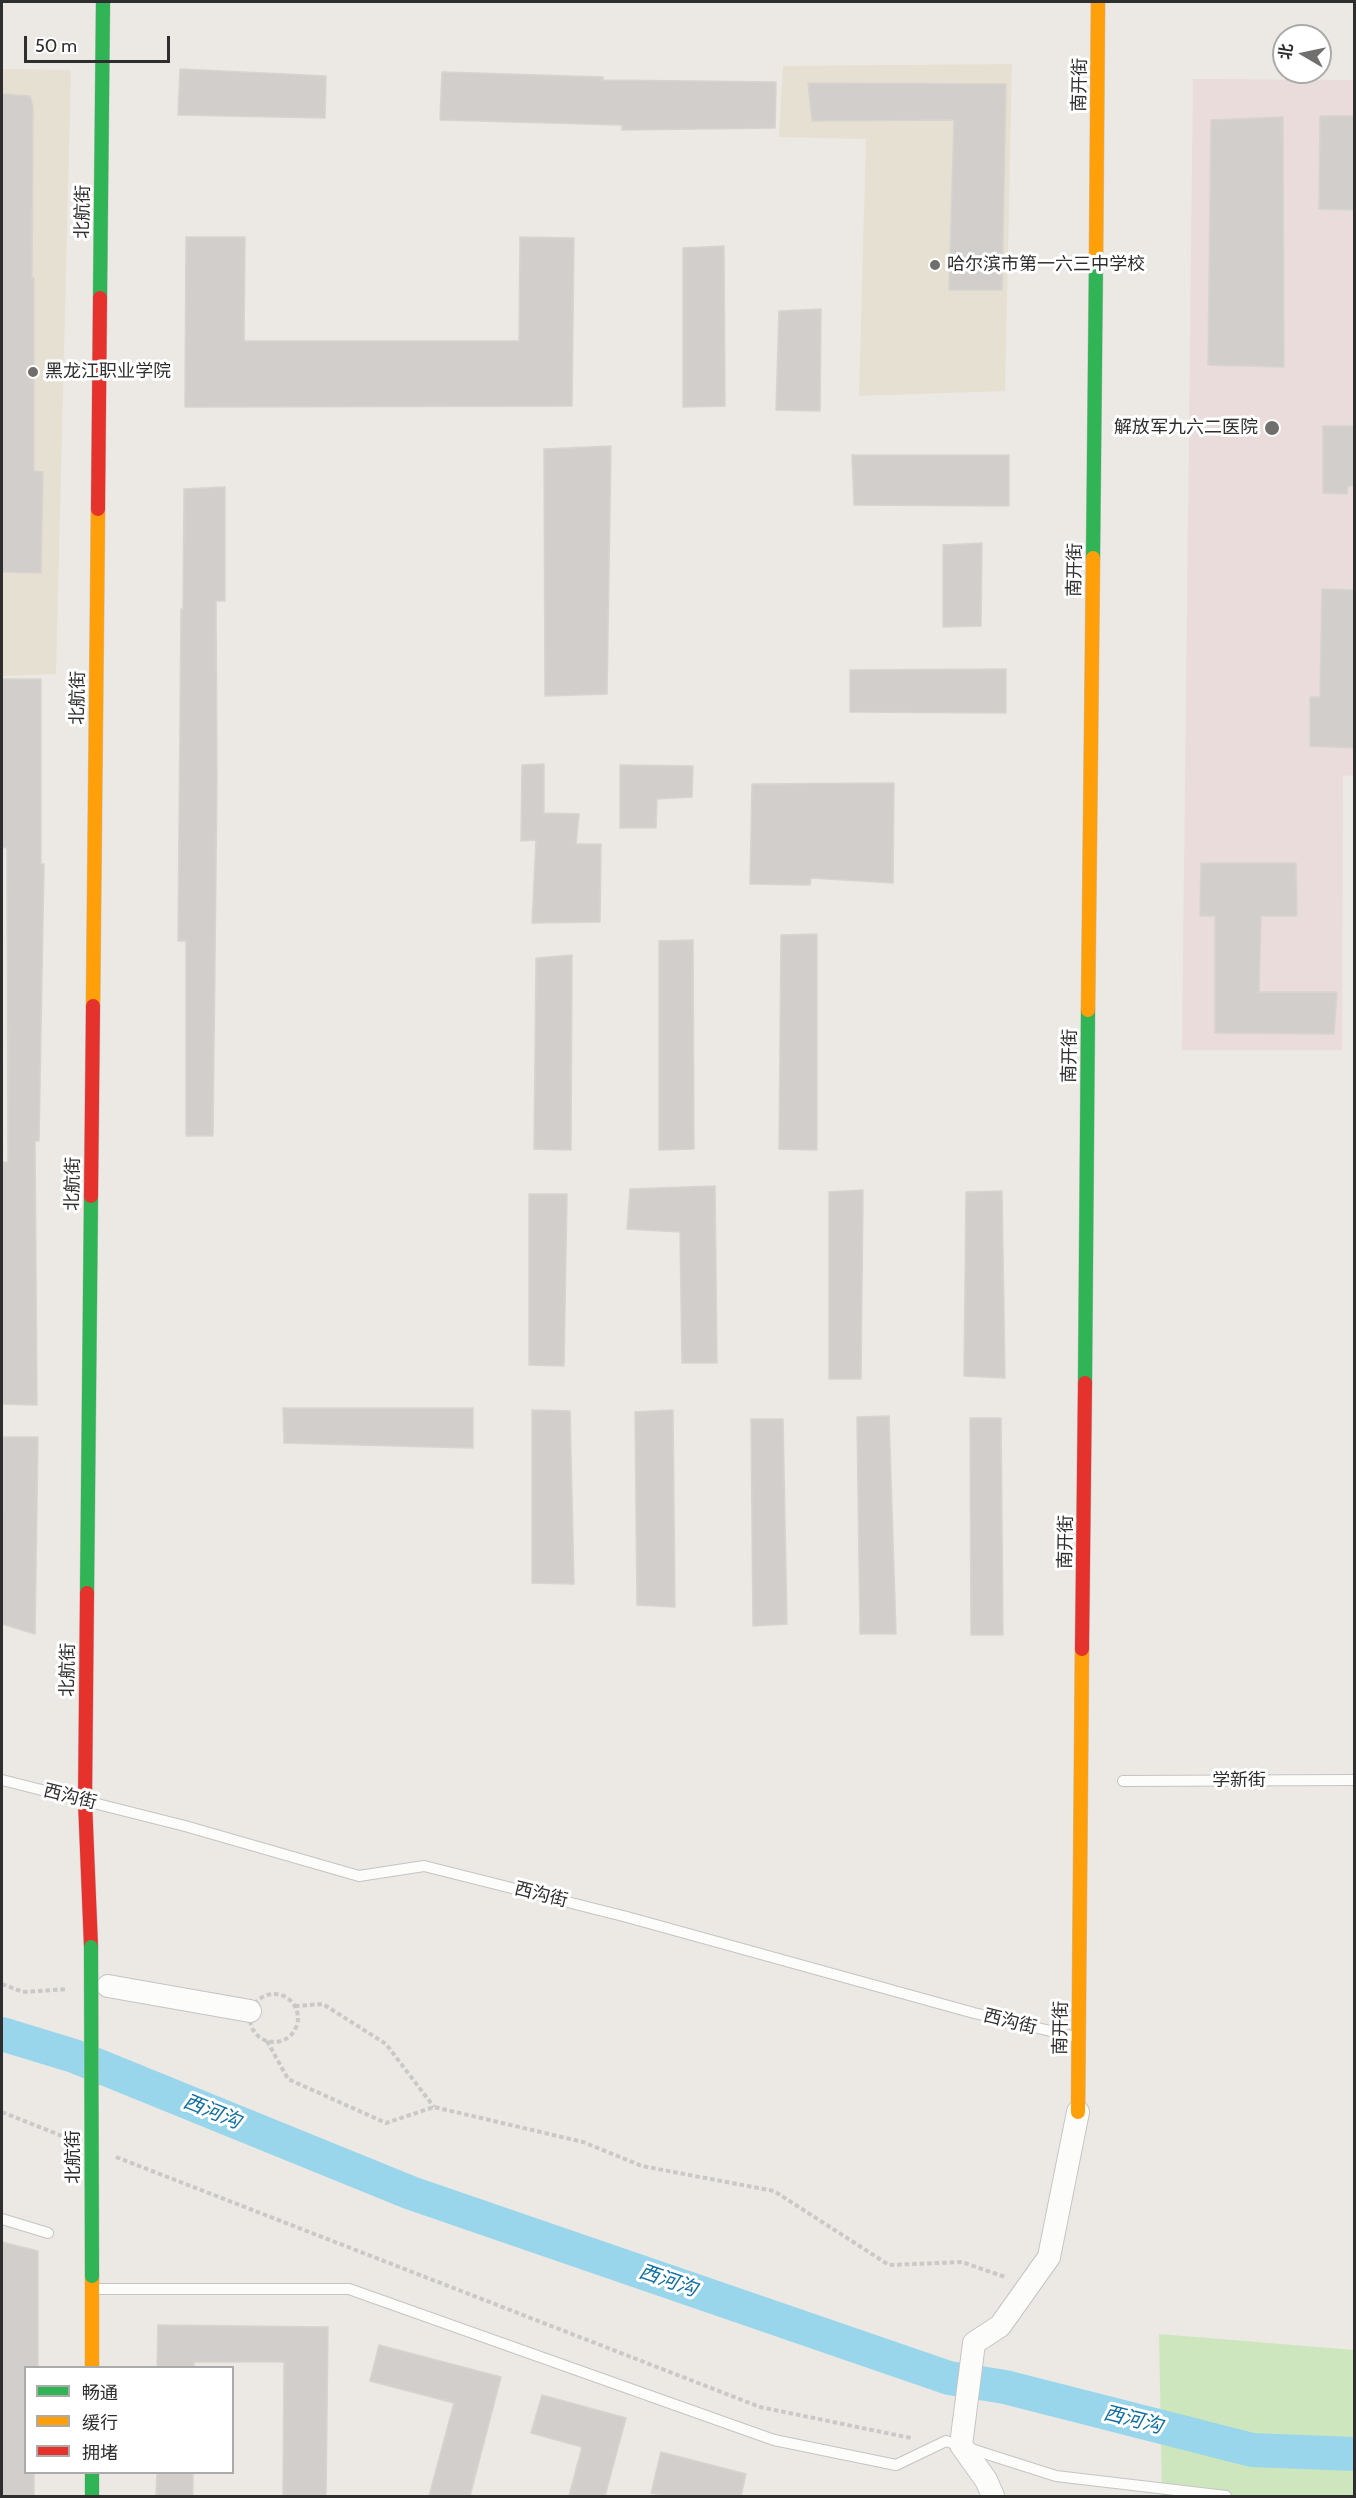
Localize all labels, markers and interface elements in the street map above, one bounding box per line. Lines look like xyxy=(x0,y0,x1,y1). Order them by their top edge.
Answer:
scale bar xyxy=(27,24,172,62)
north arrow xyxy=(1272,24,1332,84)
text: 50 m xyxy=(35,35,77,57)
text: 北 xyxy=(1275,42,1296,61)
street label: 南开街 xyxy=(1069,58,1091,112)
street label: 北航街 xyxy=(72,185,94,239)
place label: 哈尔滨市第一六三中学校 xyxy=(947,254,1145,276)
marker: 哈尔滨市第一六三中学校 xyxy=(928,258,942,272)
place label: 黑龙江职业学院 xyxy=(45,361,171,383)
marker: 黑龙江职业学院 xyxy=(26,365,40,379)
place label: 解放军九六二医院 xyxy=(1114,417,1258,439)
marker: 解放军九六二医院 xyxy=(1263,419,1281,437)
street label: 南开街 xyxy=(1064,543,1086,597)
street label: 北航街 xyxy=(67,671,89,725)
street label: 南开街 xyxy=(1059,1029,1081,1083)
street label: 北航街 xyxy=(62,1157,84,1211)
street label: 南开街 xyxy=(1055,1515,1077,1569)
street label: 北航街 xyxy=(57,1643,79,1697)
street label: 学新街 xyxy=(1212,1770,1266,1792)
street label: 西沟街 xyxy=(41,1780,99,1814)
street label: 西沟街 xyxy=(512,1878,570,1912)
street label: 南开街 xyxy=(1050,2001,1072,2055)
street label: 西沟街 xyxy=(981,2005,1039,2039)
water label: 西河沟 xyxy=(180,2090,244,2134)
street label: 北航街 xyxy=(63,2130,85,2184)
water label: 西河沟 xyxy=(636,2260,700,2302)
legend xyxy=(24,2366,234,2474)
text: 畅通 xyxy=(82,2382,118,2404)
water label: 西河沟 xyxy=(1101,2401,1165,2439)
text: 缓行 xyxy=(82,2412,118,2434)
text: 拥堵 xyxy=(82,2442,118,2464)

